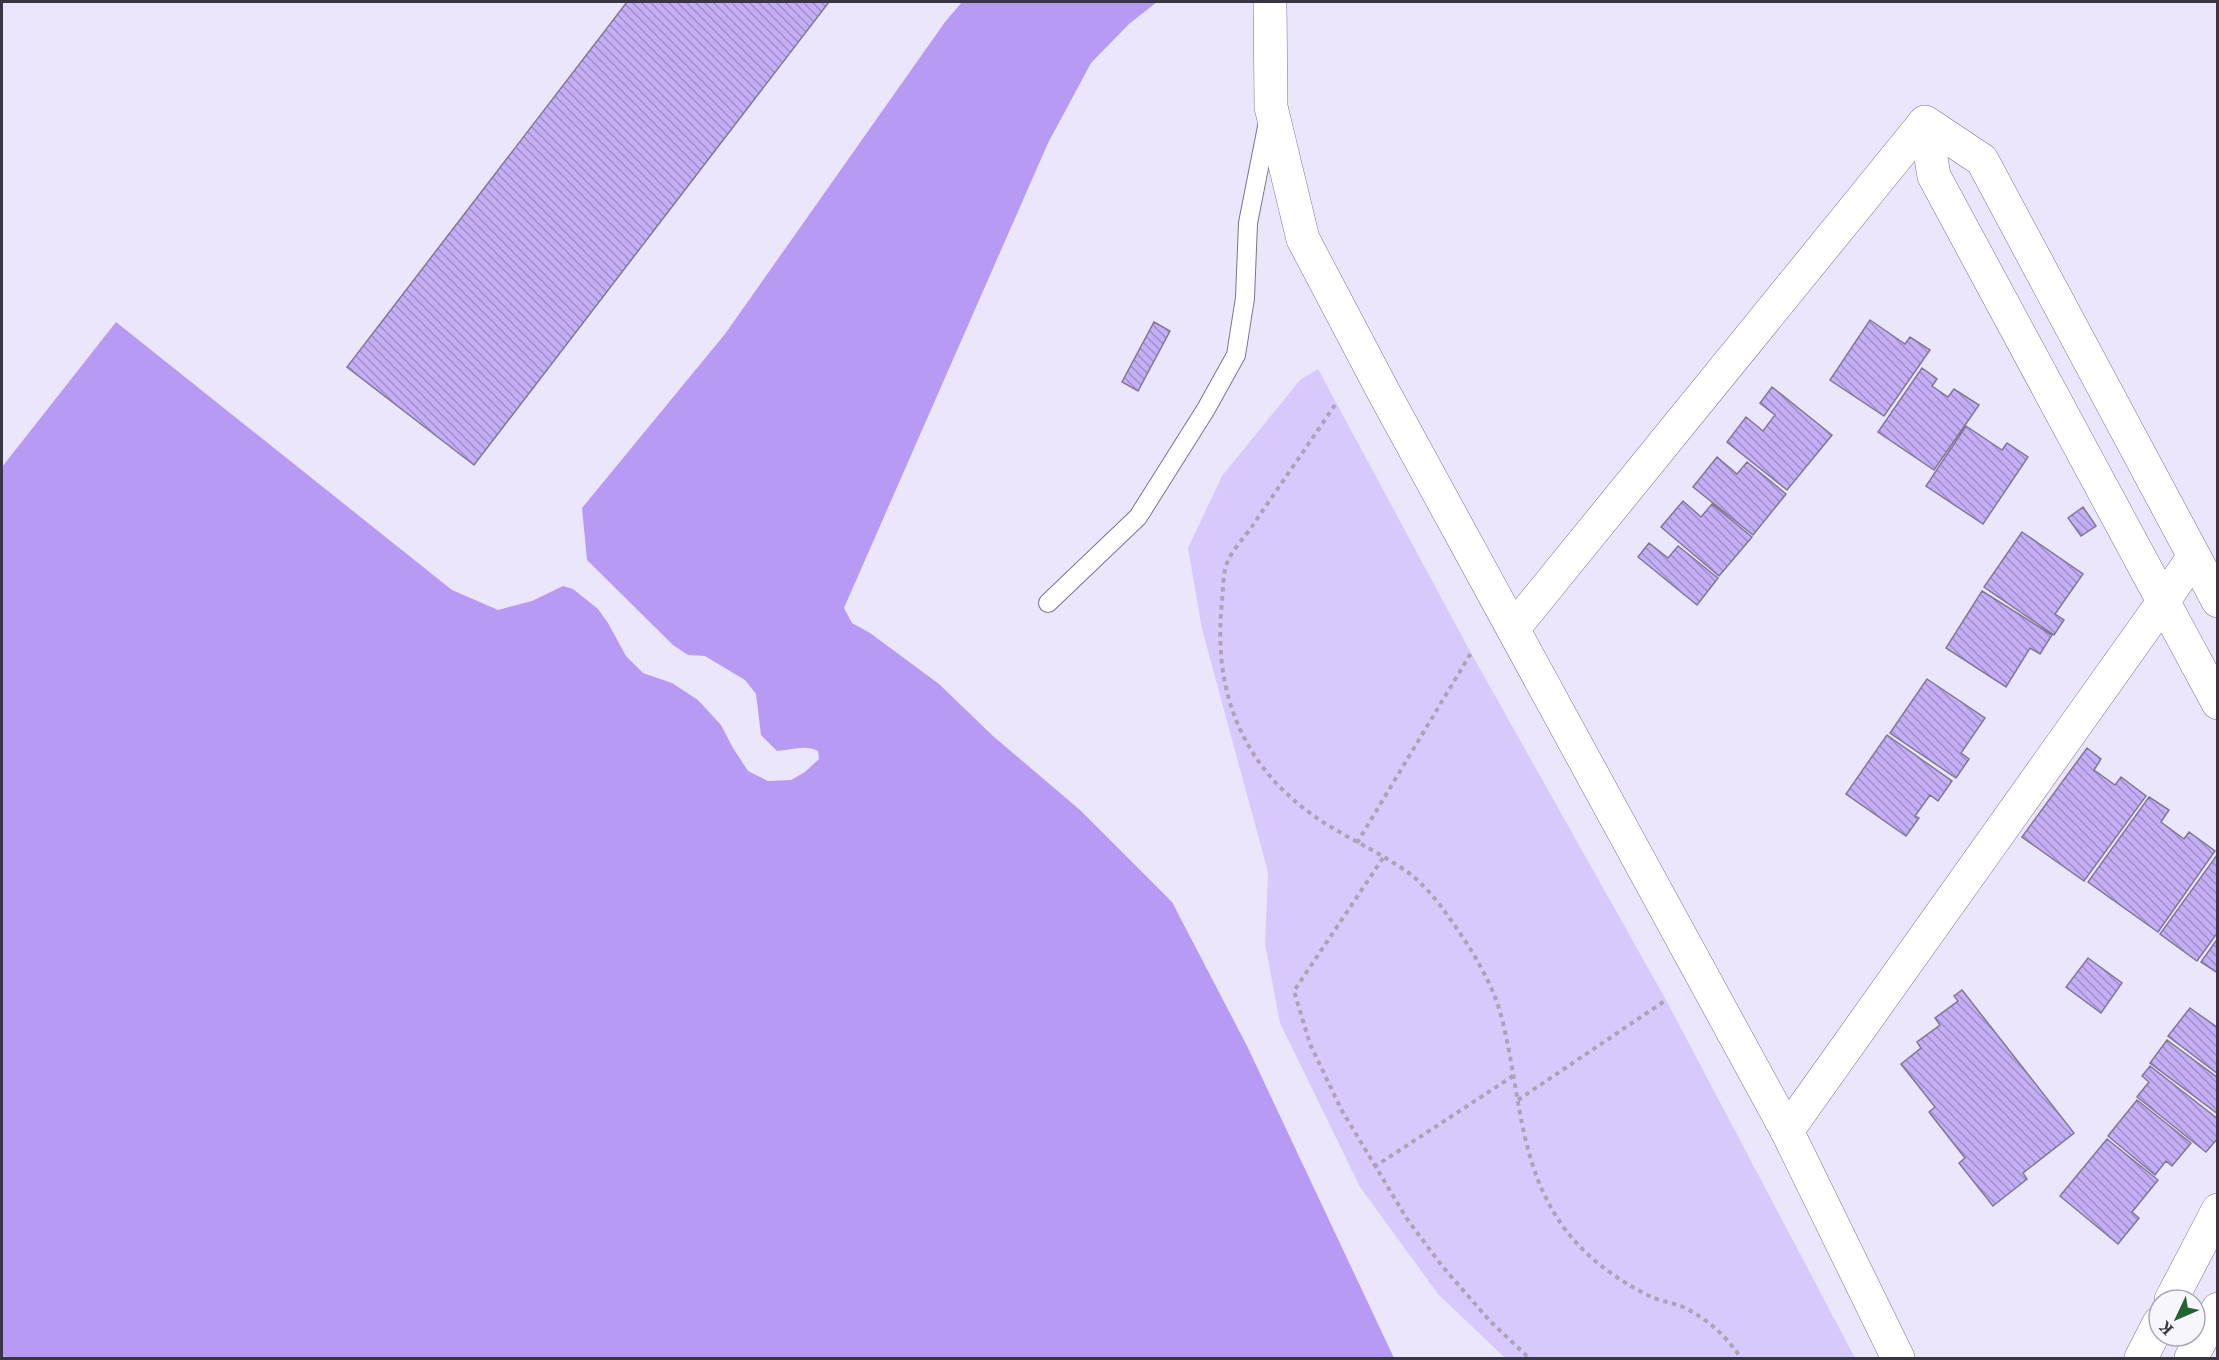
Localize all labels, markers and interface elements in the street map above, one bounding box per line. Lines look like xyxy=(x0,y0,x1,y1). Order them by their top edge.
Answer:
north arrow xyxy=(2147,1288,2207,1348)
text: K xyxy=(2154,1316,2178,1340)

